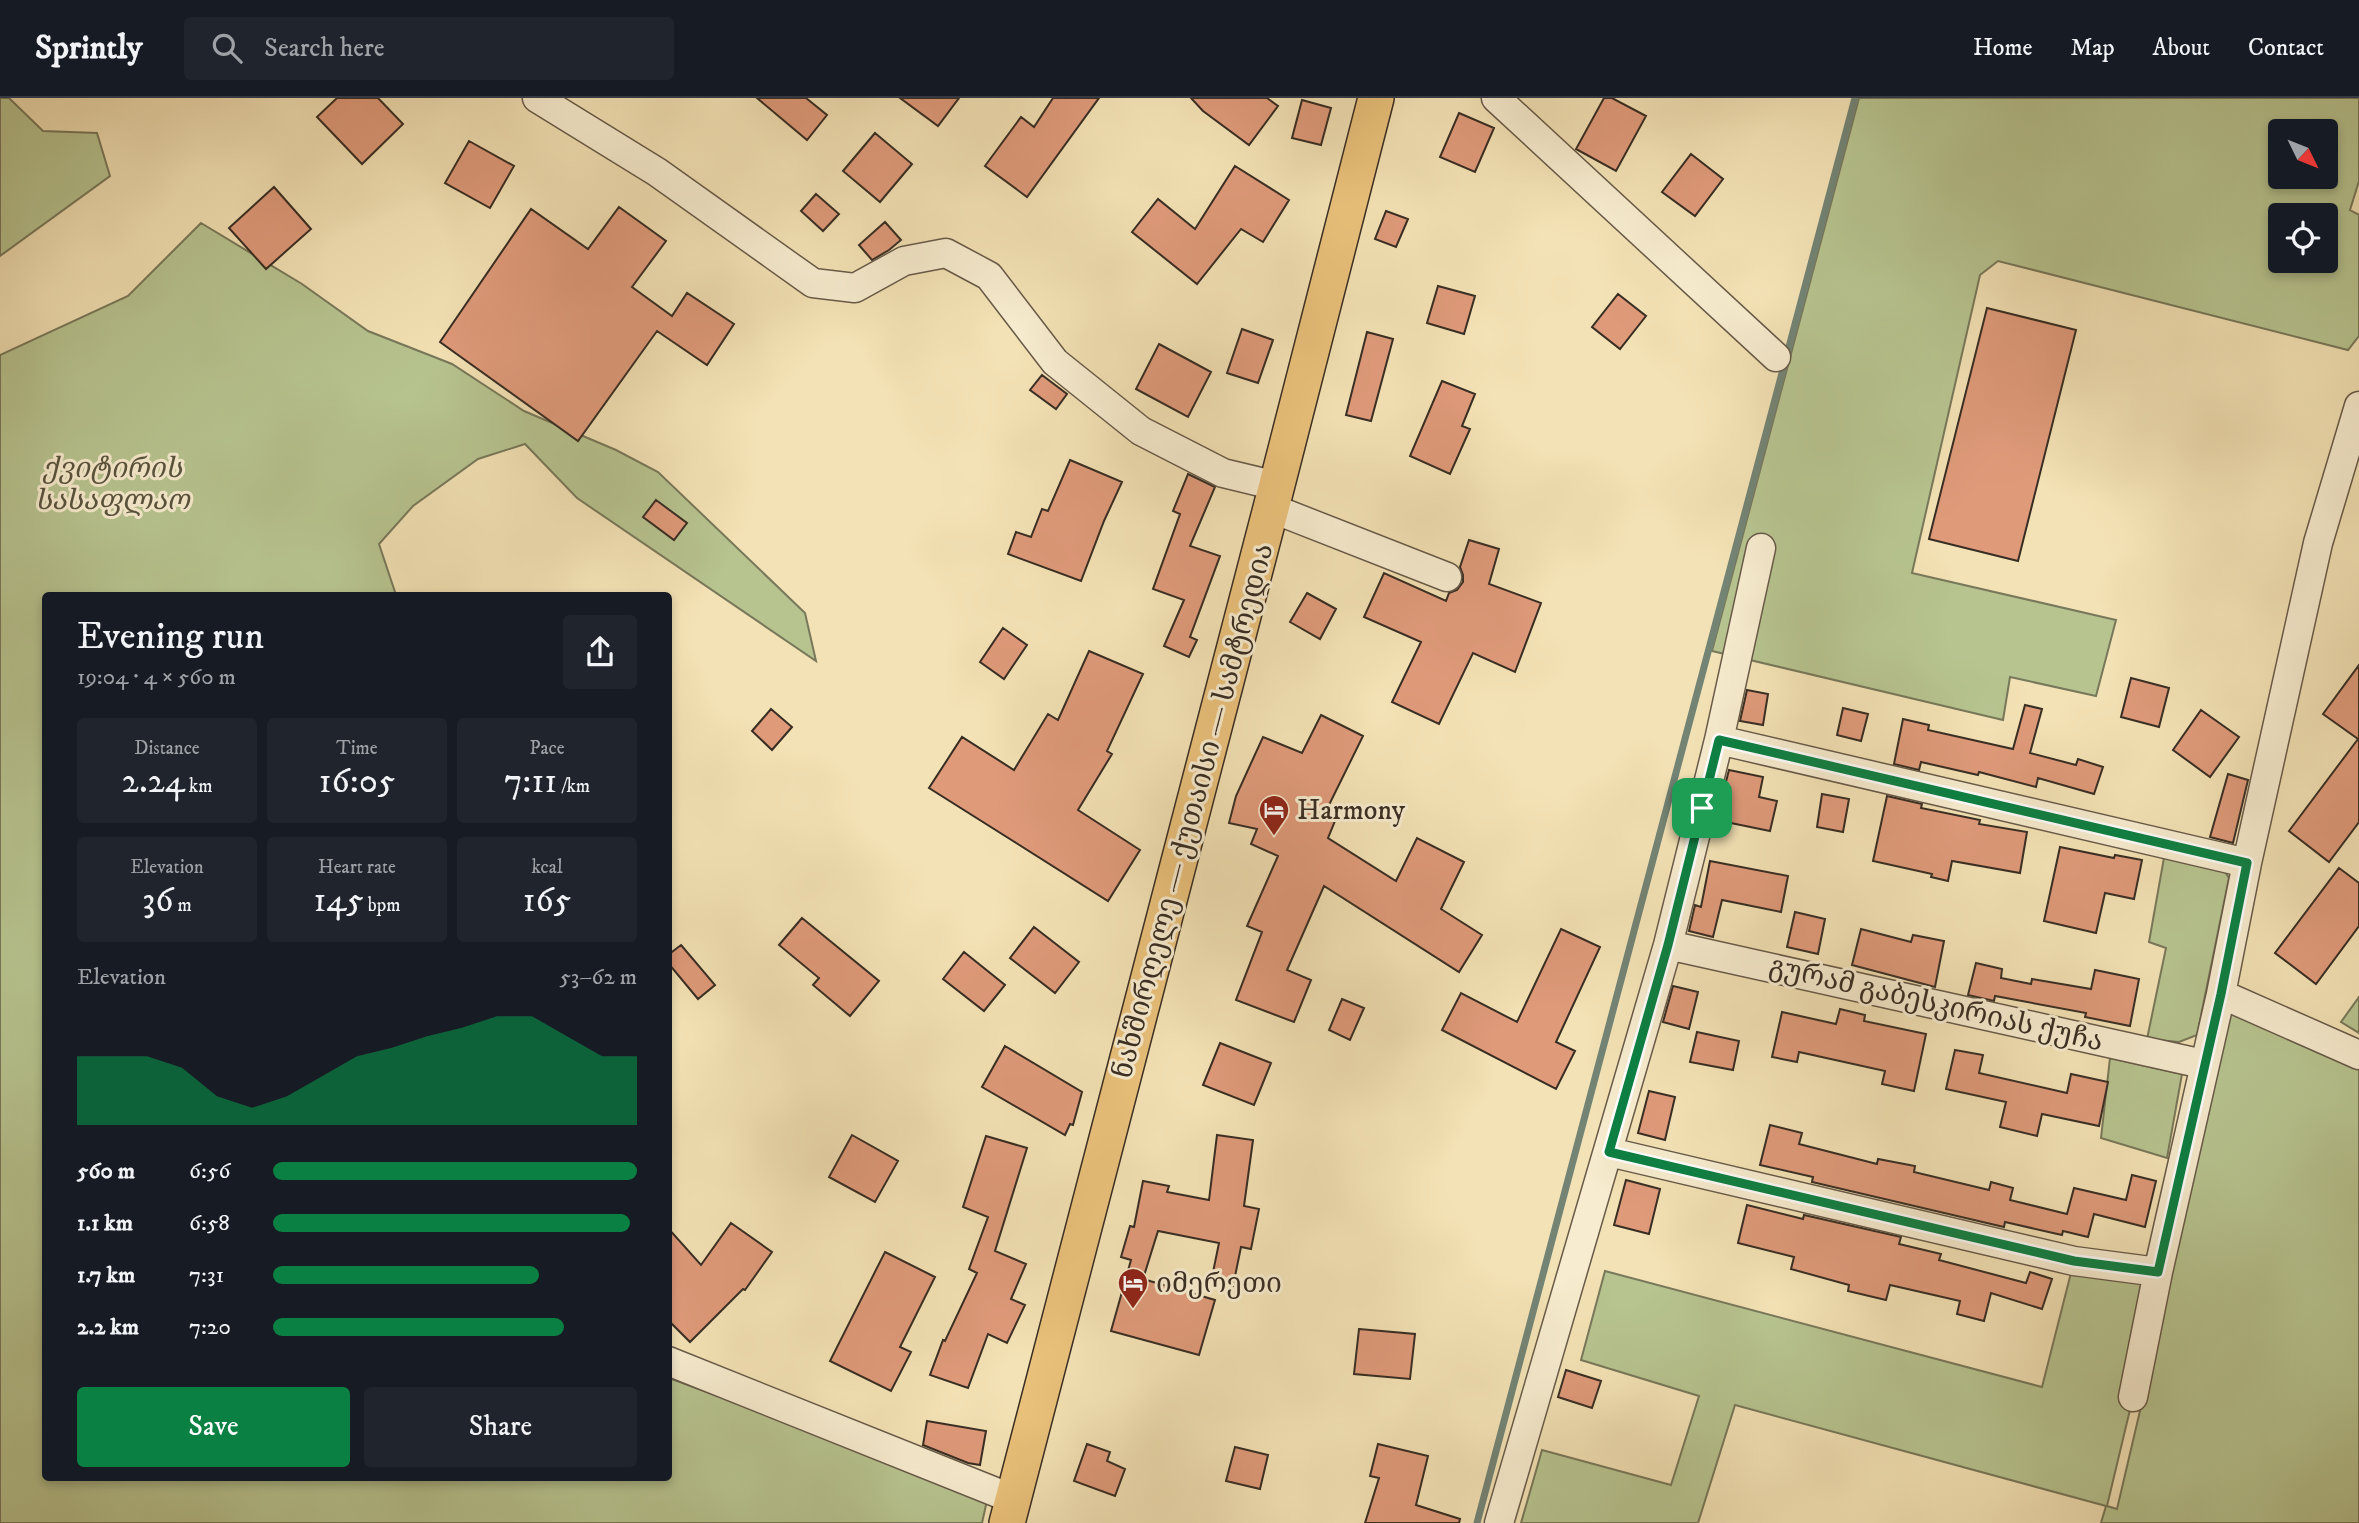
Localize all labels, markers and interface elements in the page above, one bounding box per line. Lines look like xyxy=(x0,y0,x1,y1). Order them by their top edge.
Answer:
search box xyxy=(184,17,674,80)
text: Sprintly xyxy=(35,28,142,69)
icon: search xyxy=(208,29,246,67)
text: Search here xyxy=(264,32,385,65)
text: Home xyxy=(1973,33,2032,63)
text: Map xyxy=(2070,33,2115,63)
text: About xyxy=(2153,33,2210,63)
text: Contact xyxy=(2248,33,2324,63)
north arrow xyxy=(2268,119,2338,189)
map controls xyxy=(2268,119,2338,273)
button: locate xyxy=(2268,203,2338,273)
park label: ქვიტირის სასაფლაო xyxy=(34,451,191,518)
street label: ნახშირღელე — ქუთაისი — სამტრედია xyxy=(1105,539,1281,1083)
text: Evening run xyxy=(77,613,264,661)
button: share xyxy=(563,615,637,689)
text: 19:04 · 4 × 560 m xyxy=(77,663,236,692)
text: Distance xyxy=(134,737,200,760)
text: Time xyxy=(336,737,378,760)
text: Pace xyxy=(529,737,565,760)
text: 2.24 xyxy=(121,760,185,804)
text: 16:05 xyxy=(319,760,395,804)
text: 7:11 xyxy=(504,760,557,804)
text: km xyxy=(185,775,213,798)
text: /km xyxy=(557,775,590,798)
pin xyxy=(1672,778,1732,838)
icon: arrive xyxy=(1683,789,1721,827)
hotel icon: Harmony xyxy=(1257,793,1291,837)
place label: Harmony xyxy=(1297,793,1406,828)
text: Elevation xyxy=(130,856,204,879)
text: Heart rate xyxy=(318,856,396,879)
text: kcal xyxy=(531,856,563,879)
text: 36 xyxy=(142,879,173,923)
text: 145 xyxy=(314,879,364,923)
text: 165 xyxy=(523,879,571,923)
text: m xyxy=(173,894,192,917)
text: bpm xyxy=(364,894,400,917)
street label: გურამ გაბესკირიას ქუჩა xyxy=(1766,949,2106,1059)
text: Elevation xyxy=(77,963,166,992)
text: 53–62 m xyxy=(559,963,637,992)
text: 560 m xyxy=(77,1157,135,1186)
text: 6:56 xyxy=(189,1157,230,1186)
text: 1.1 km xyxy=(77,1209,133,1238)
text: 6:58 xyxy=(189,1209,230,1238)
text: 1.7 km xyxy=(77,1261,135,1290)
text: 7:31 xyxy=(189,1261,224,1290)
hotel icon: იმერეთი xyxy=(1116,1266,1150,1310)
place label: იმერეთი xyxy=(1156,1266,1282,1301)
text: 2.2 km xyxy=(77,1313,139,1342)
text: 7:20 xyxy=(189,1313,231,1342)
button: Save xyxy=(77,1387,350,1467)
button: Share xyxy=(364,1387,637,1467)

